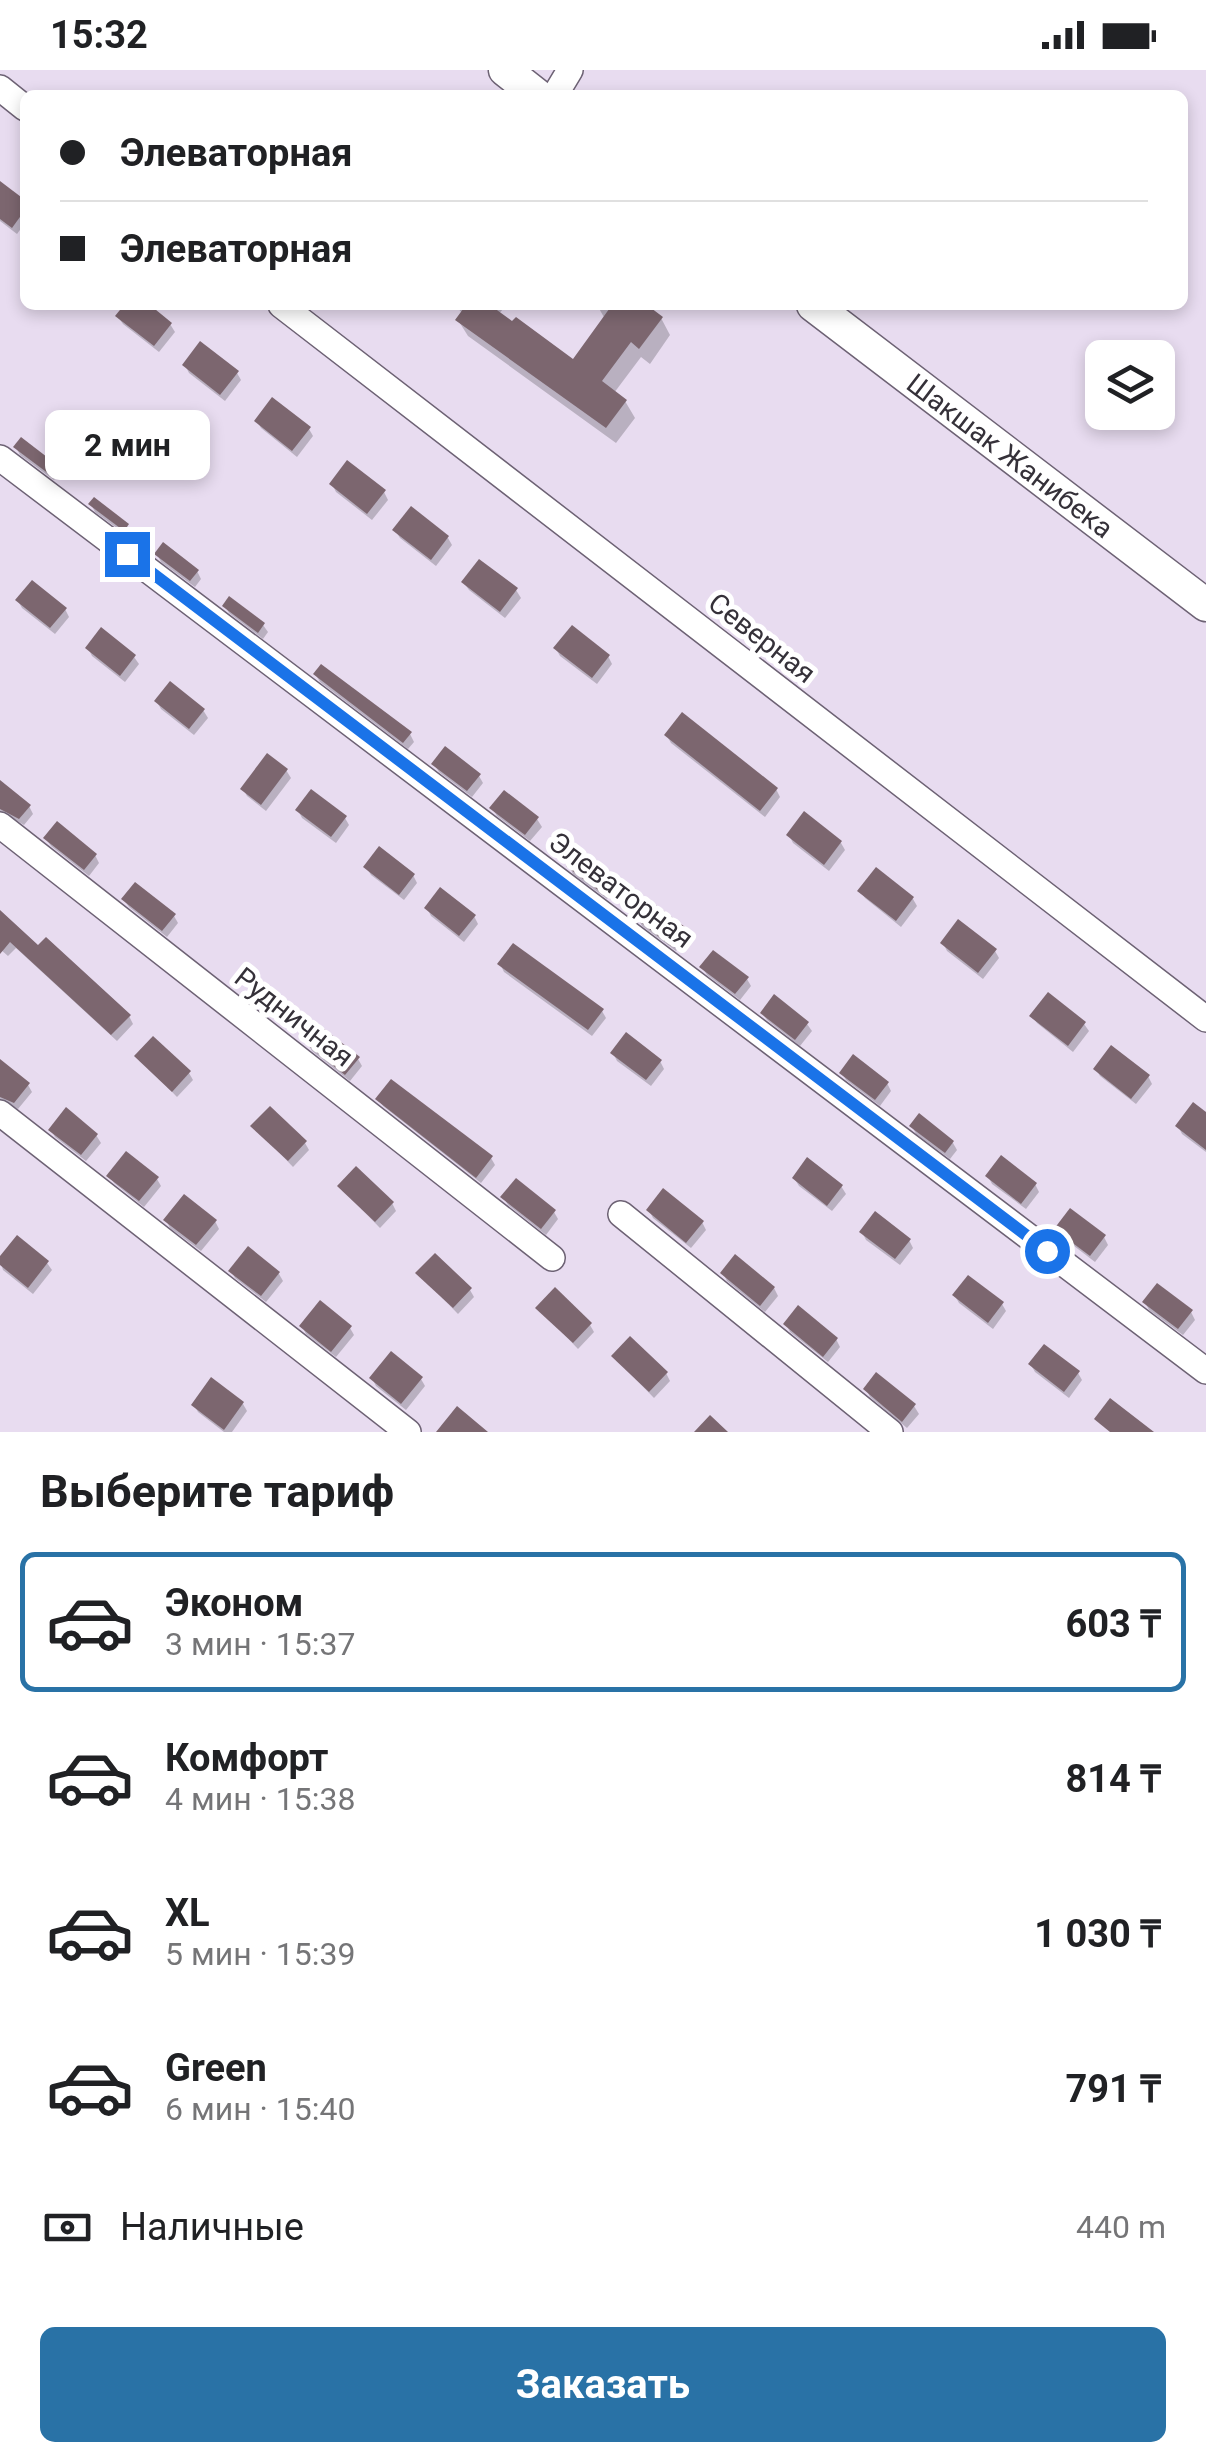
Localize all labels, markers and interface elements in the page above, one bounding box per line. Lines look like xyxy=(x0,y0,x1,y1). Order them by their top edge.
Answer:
text: 15:32 xyxy=(50,13,148,57)
text: Элеваторная xyxy=(120,131,353,175)
text: Элеваторная xyxy=(120,227,353,271)
map controls xyxy=(1085,340,1175,430)
button: layers xyxy=(1085,340,1175,430)
street label: Шакшак Жанибека xyxy=(901,366,1120,545)
callout: 2 мин xyxy=(44,409,210,479)
text: 2 мин xyxy=(84,426,171,464)
route end xyxy=(105,532,150,577)
street label: Северная xyxy=(702,586,822,690)
street label: Элеваторная xyxy=(542,825,700,955)
street label: Рудничная xyxy=(228,960,360,1074)
route start xyxy=(1025,1229,1070,1274)
text: Выберите тариф xyxy=(40,1465,394,1518)
icon: car xyxy=(45,1577,135,1667)
text: Эконом xyxy=(165,1581,303,1625)
text: 603 ₸ xyxy=(1065,1602,1161,1646)
text: 3 мин · 15:37 xyxy=(165,1625,356,1663)
icon: car xyxy=(45,1732,135,1822)
text: Комфорт xyxy=(165,1736,328,1780)
text: 814 ₸ xyxy=(1065,1757,1161,1801)
text: 4 мин · 15:38 xyxy=(165,1780,356,1818)
icon: car xyxy=(45,1887,135,1977)
text: XL xyxy=(165,1891,210,1935)
text: 1 030 ₸ xyxy=(1034,1912,1161,1956)
text: 5 мин · 15:39 xyxy=(165,1935,356,1973)
icon: car xyxy=(45,2042,135,2132)
text: Green xyxy=(165,2046,267,2090)
text: 791 ₸ xyxy=(1065,2067,1161,2111)
text: 6 мин · 15:40 xyxy=(165,2090,356,2128)
icon: cash xyxy=(40,2200,95,2255)
text: Наличные xyxy=(120,2205,304,2249)
text: 440 m xyxy=(1076,2208,1166,2246)
button: Заказать xyxy=(40,2327,1166,2442)

